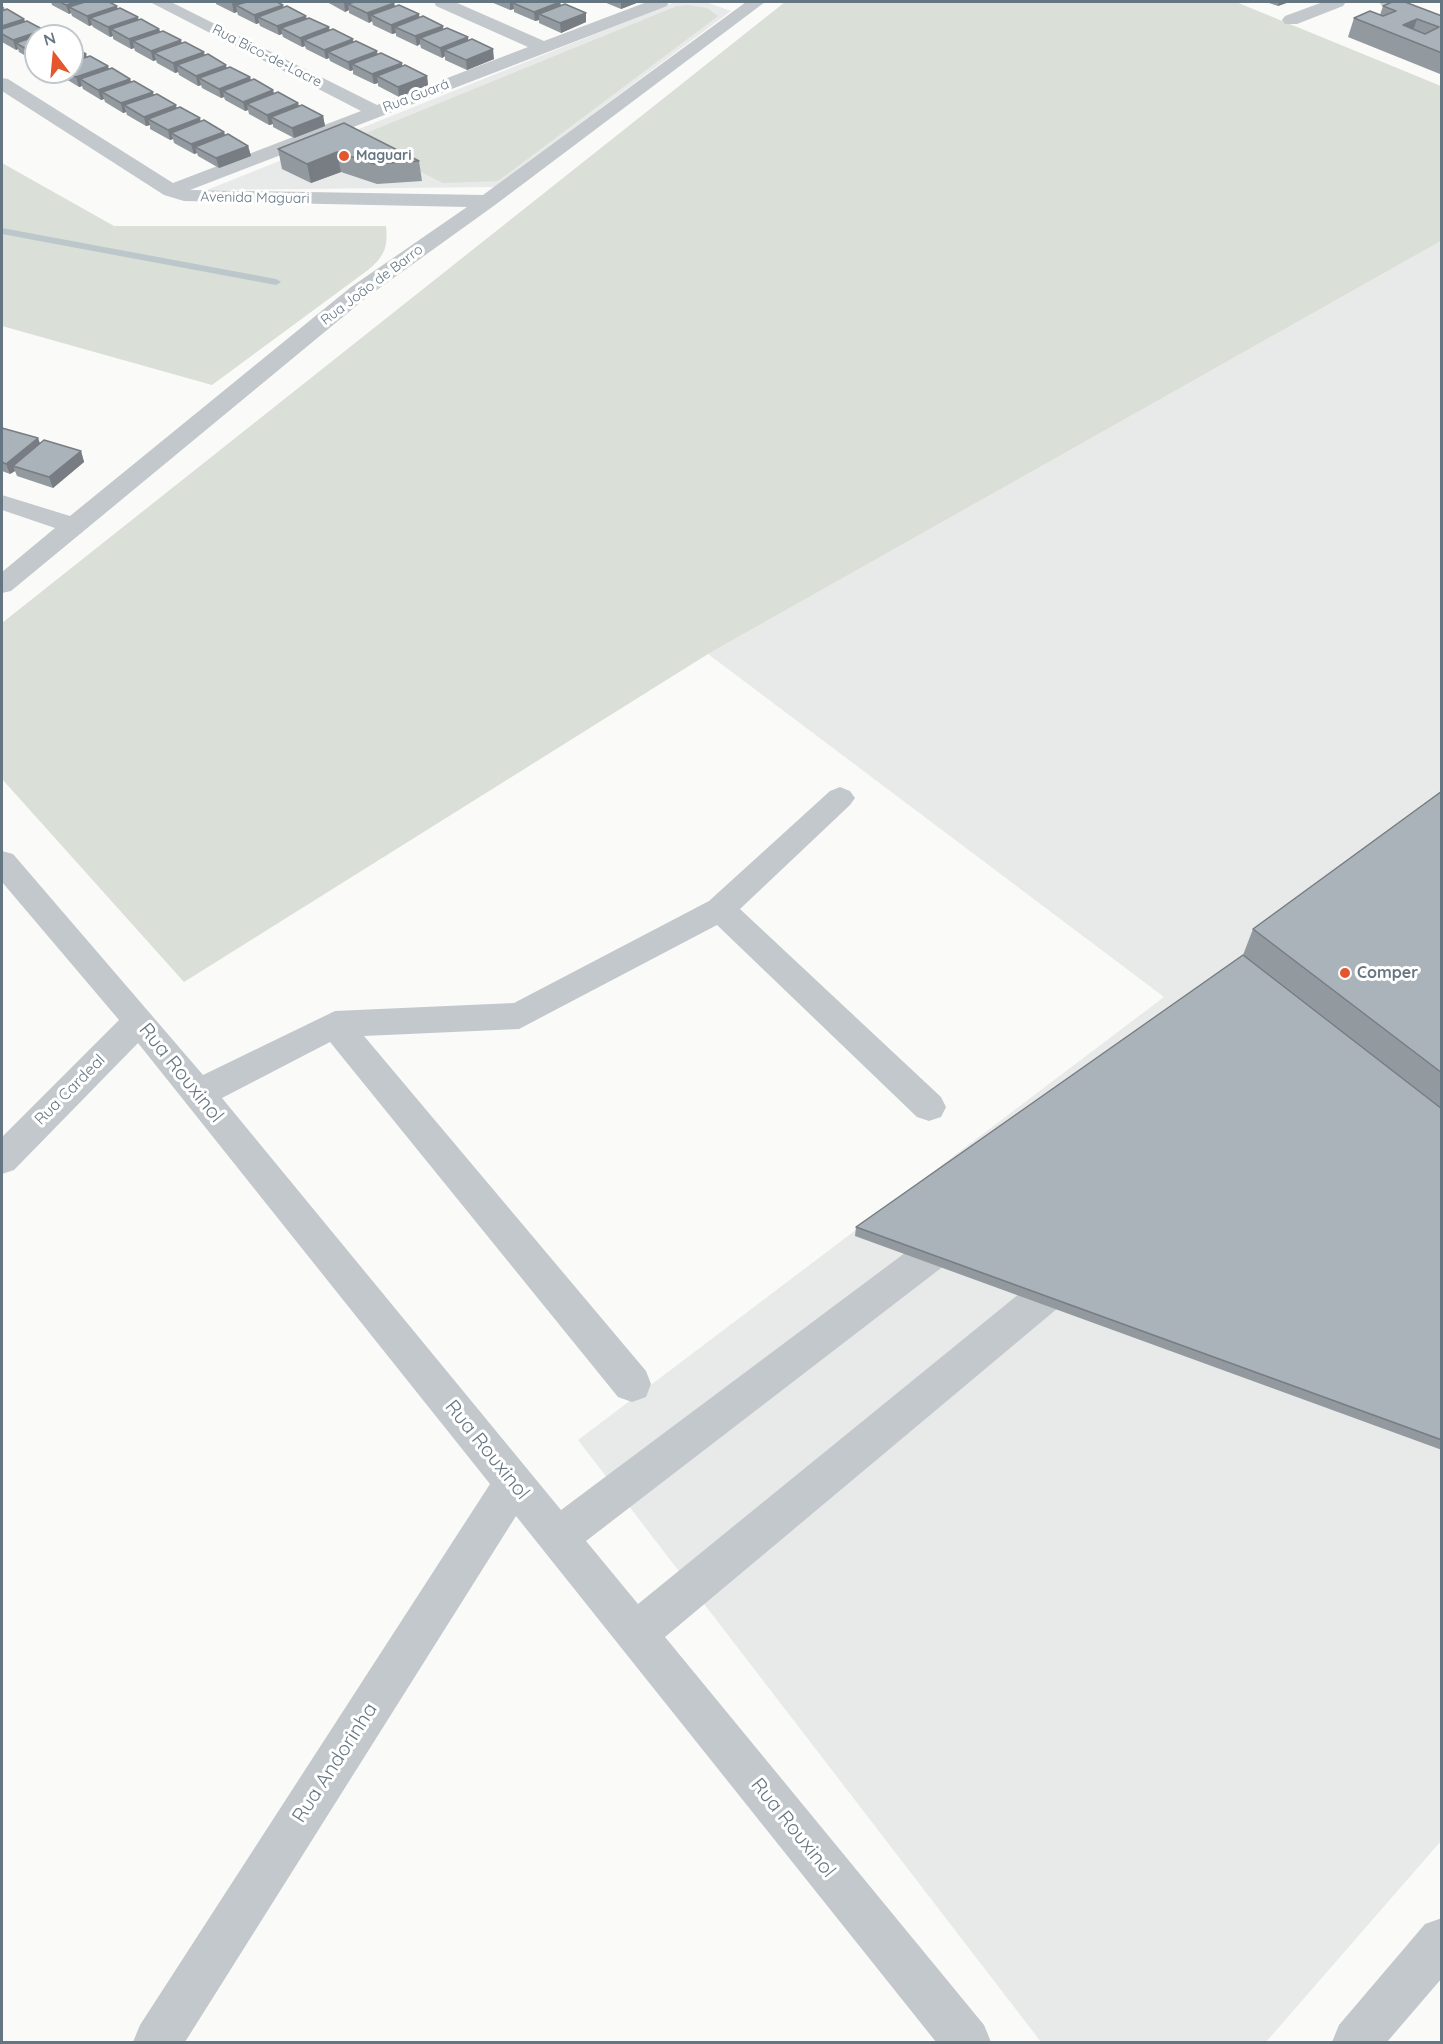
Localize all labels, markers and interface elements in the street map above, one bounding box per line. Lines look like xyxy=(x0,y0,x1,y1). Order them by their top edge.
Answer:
street label: Rua Bico-de-Lacre xyxy=(209,21,325,91)
north arrow xyxy=(24,24,84,84)
text: N xyxy=(41,27,58,50)
street label: Rua Guará xyxy=(381,76,451,116)
place label: Maguari xyxy=(356,148,411,164)
marker: Maguari xyxy=(337,149,351,163)
street label: Avenida Maguari xyxy=(200,189,310,207)
street label: Rua João de Barro xyxy=(318,241,426,329)
place label: Comper xyxy=(1357,963,1418,983)
marker: Comper xyxy=(1338,966,1352,980)
street label: Rua Rouxinol xyxy=(134,1018,228,1128)
street label: Rua Cardeal xyxy=(31,1051,109,1129)
street label: Rua Rouxinol xyxy=(440,1395,534,1505)
street label: Rua Andorinha xyxy=(287,1699,383,1827)
street label: Rua Rouxinol xyxy=(746,1773,840,1883)

